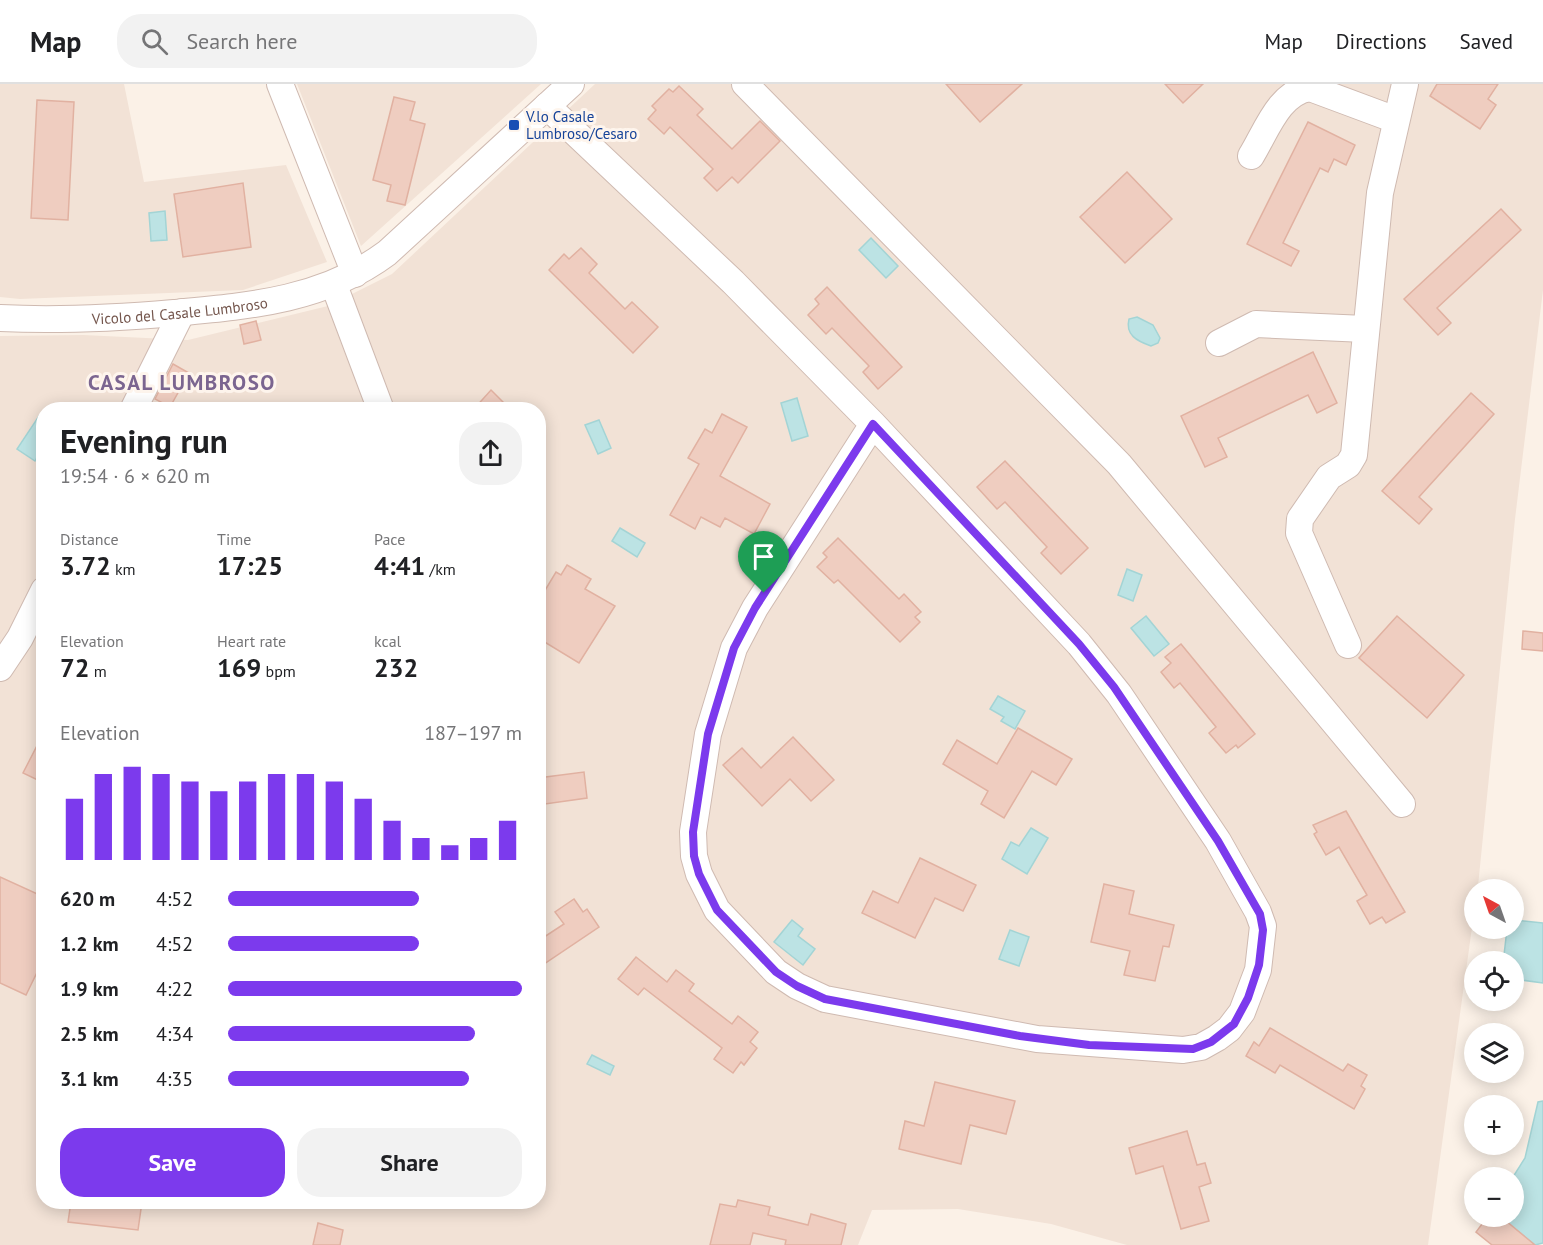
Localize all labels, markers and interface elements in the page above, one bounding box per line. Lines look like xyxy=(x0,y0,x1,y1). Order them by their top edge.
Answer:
search box xyxy=(117,14,537,68)
text: Map xyxy=(30,23,81,60)
icon: search xyxy=(138,25,171,58)
text: Search here xyxy=(186,27,297,55)
text: Map xyxy=(1264,28,1303,55)
text: Directions xyxy=(1336,28,1427,55)
text: Saved xyxy=(1460,28,1513,55)
place label: V.lo Casale Lumbroso/Cesaro xyxy=(525,107,637,143)
marker: V.lo Casale Lumbroso/Cesaro xyxy=(507,118,521,132)
street label: Vicolo del Casale Lumbroso xyxy=(90,292,269,328)
district label: CASAL LUMBROSO xyxy=(88,369,276,396)
text: Evening run xyxy=(60,419,228,462)
button: share xyxy=(459,422,522,485)
text: 19:54 · 6 × 620 m xyxy=(60,463,210,489)
text: Distance xyxy=(60,529,119,549)
text: Time xyxy=(217,529,251,549)
text: Pace xyxy=(374,529,405,549)
pin xyxy=(738,531,789,593)
icon: arrive xyxy=(747,540,780,573)
text: 3.72 xyxy=(60,549,111,582)
text: 17:25 xyxy=(217,549,283,582)
text: 4:41 xyxy=(374,549,425,582)
text: km xyxy=(111,559,136,579)
text: /km xyxy=(425,559,456,579)
text: Elevation xyxy=(60,631,124,651)
text: Heart rate xyxy=(217,631,286,651)
text: kcal xyxy=(374,631,401,651)
text: 72 xyxy=(60,651,89,684)
text: 169 xyxy=(217,651,261,684)
text: 232 xyxy=(374,651,418,684)
text: m xyxy=(89,661,107,681)
text: bpm xyxy=(261,661,296,681)
text: Elevation xyxy=(60,720,140,746)
text: 187–197 m xyxy=(424,720,522,746)
north arrow xyxy=(1464,879,1524,939)
map controls xyxy=(1464,879,1524,1227)
text: 620 m xyxy=(60,886,115,912)
text: 4:52 xyxy=(156,886,193,912)
text: 1.2 km xyxy=(60,931,119,957)
text: 4:52 xyxy=(156,931,193,957)
button: locate xyxy=(1464,951,1524,1011)
text: 1.9 km xyxy=(60,976,119,1002)
text: 4:22 xyxy=(156,976,193,1002)
text: 2.5 km xyxy=(60,1021,119,1047)
text: 4:34 xyxy=(156,1021,193,1047)
button: layers xyxy=(1464,1023,1524,1083)
text: 3.1 km xyxy=(60,1066,119,1092)
text: 4:35 xyxy=(156,1066,193,1092)
button: + xyxy=(1464,1095,1524,1155)
button: Save xyxy=(60,1128,285,1197)
button: Share xyxy=(297,1128,522,1197)
button: − xyxy=(1464,1167,1524,1227)

